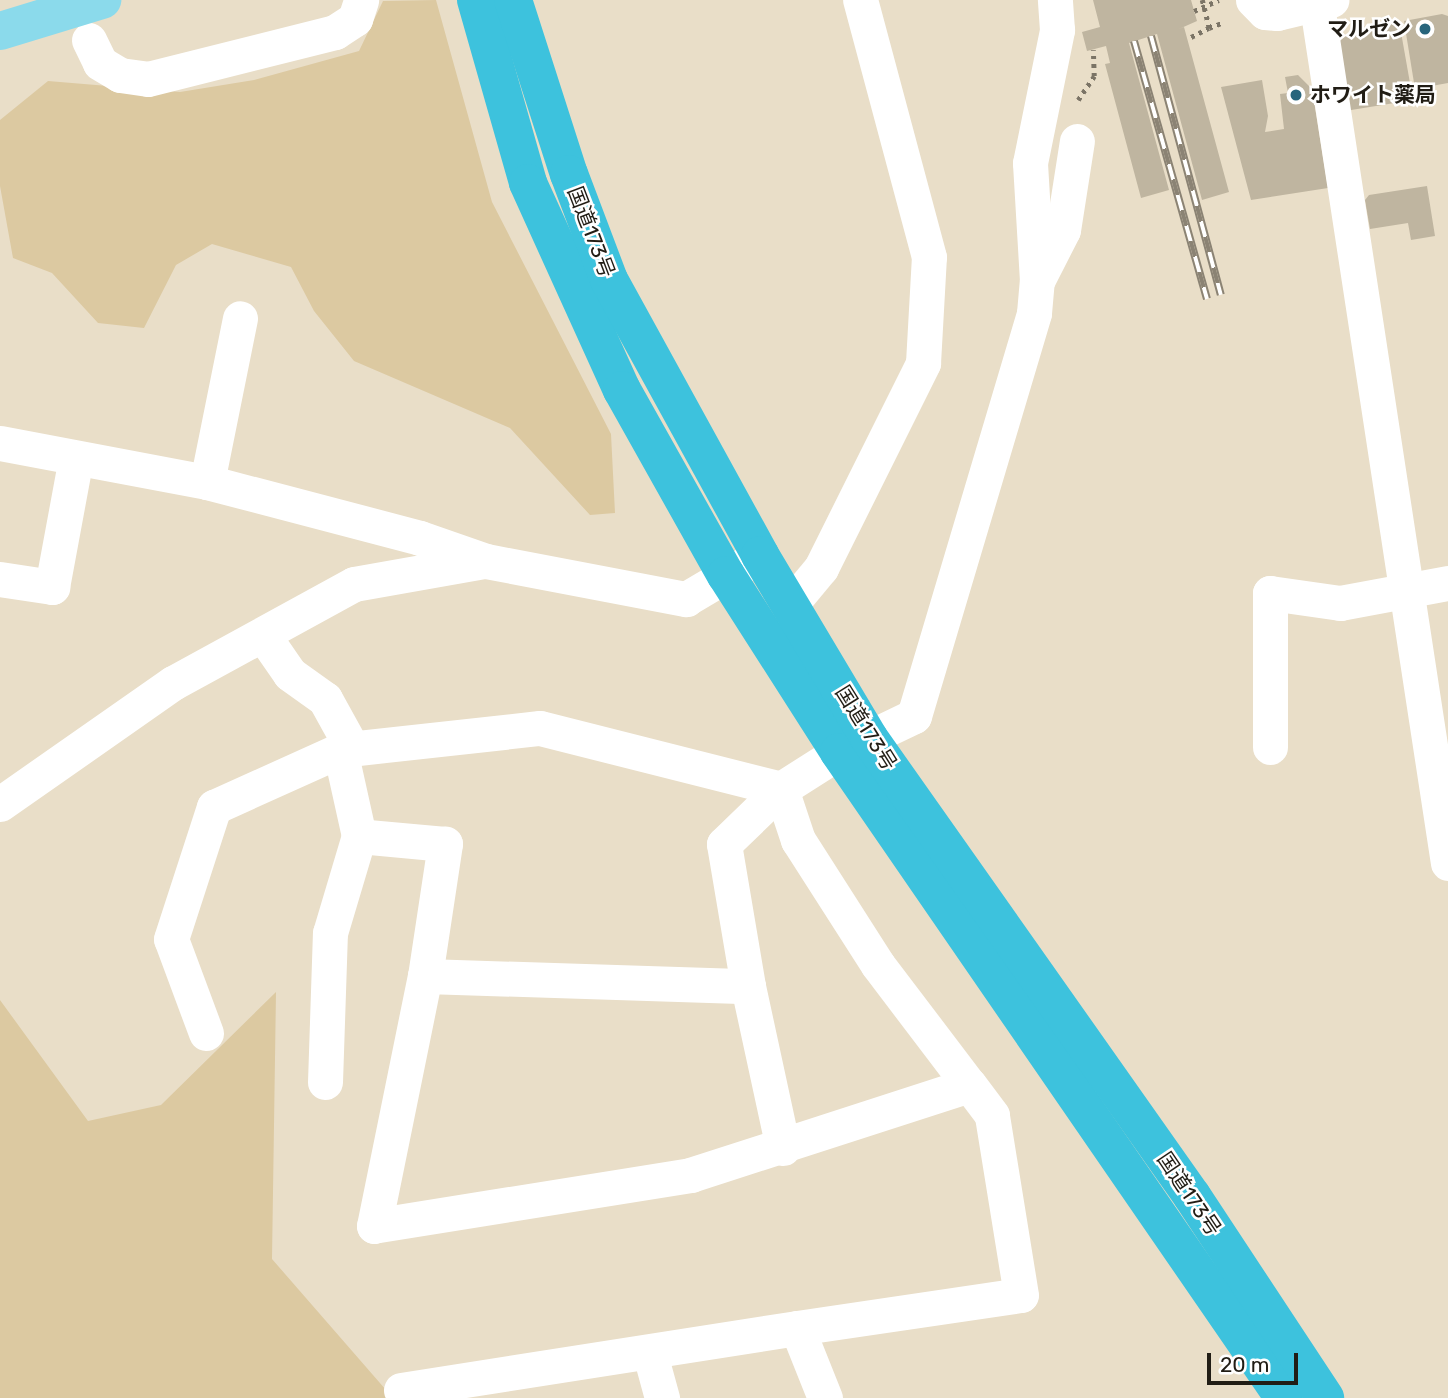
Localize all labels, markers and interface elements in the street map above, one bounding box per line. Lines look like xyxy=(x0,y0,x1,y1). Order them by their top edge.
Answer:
place label: マルゼン xyxy=(1327,16,1411,42)
marker: マルゼン xyxy=(1417,21,1433,37)
place label: ホワイト薬局 xyxy=(1310,82,1436,108)
marker: ホワイト薬局 xyxy=(1288,87,1304,103)
street label: 国道173号 xyxy=(562,183,620,281)
street label: 国道173号 xyxy=(830,681,902,775)
street label: 国道173号 xyxy=(1152,1147,1226,1241)
scale bar xyxy=(1210,1338,1301,1382)
text: 20 m xyxy=(1220,1352,1269,1377)

